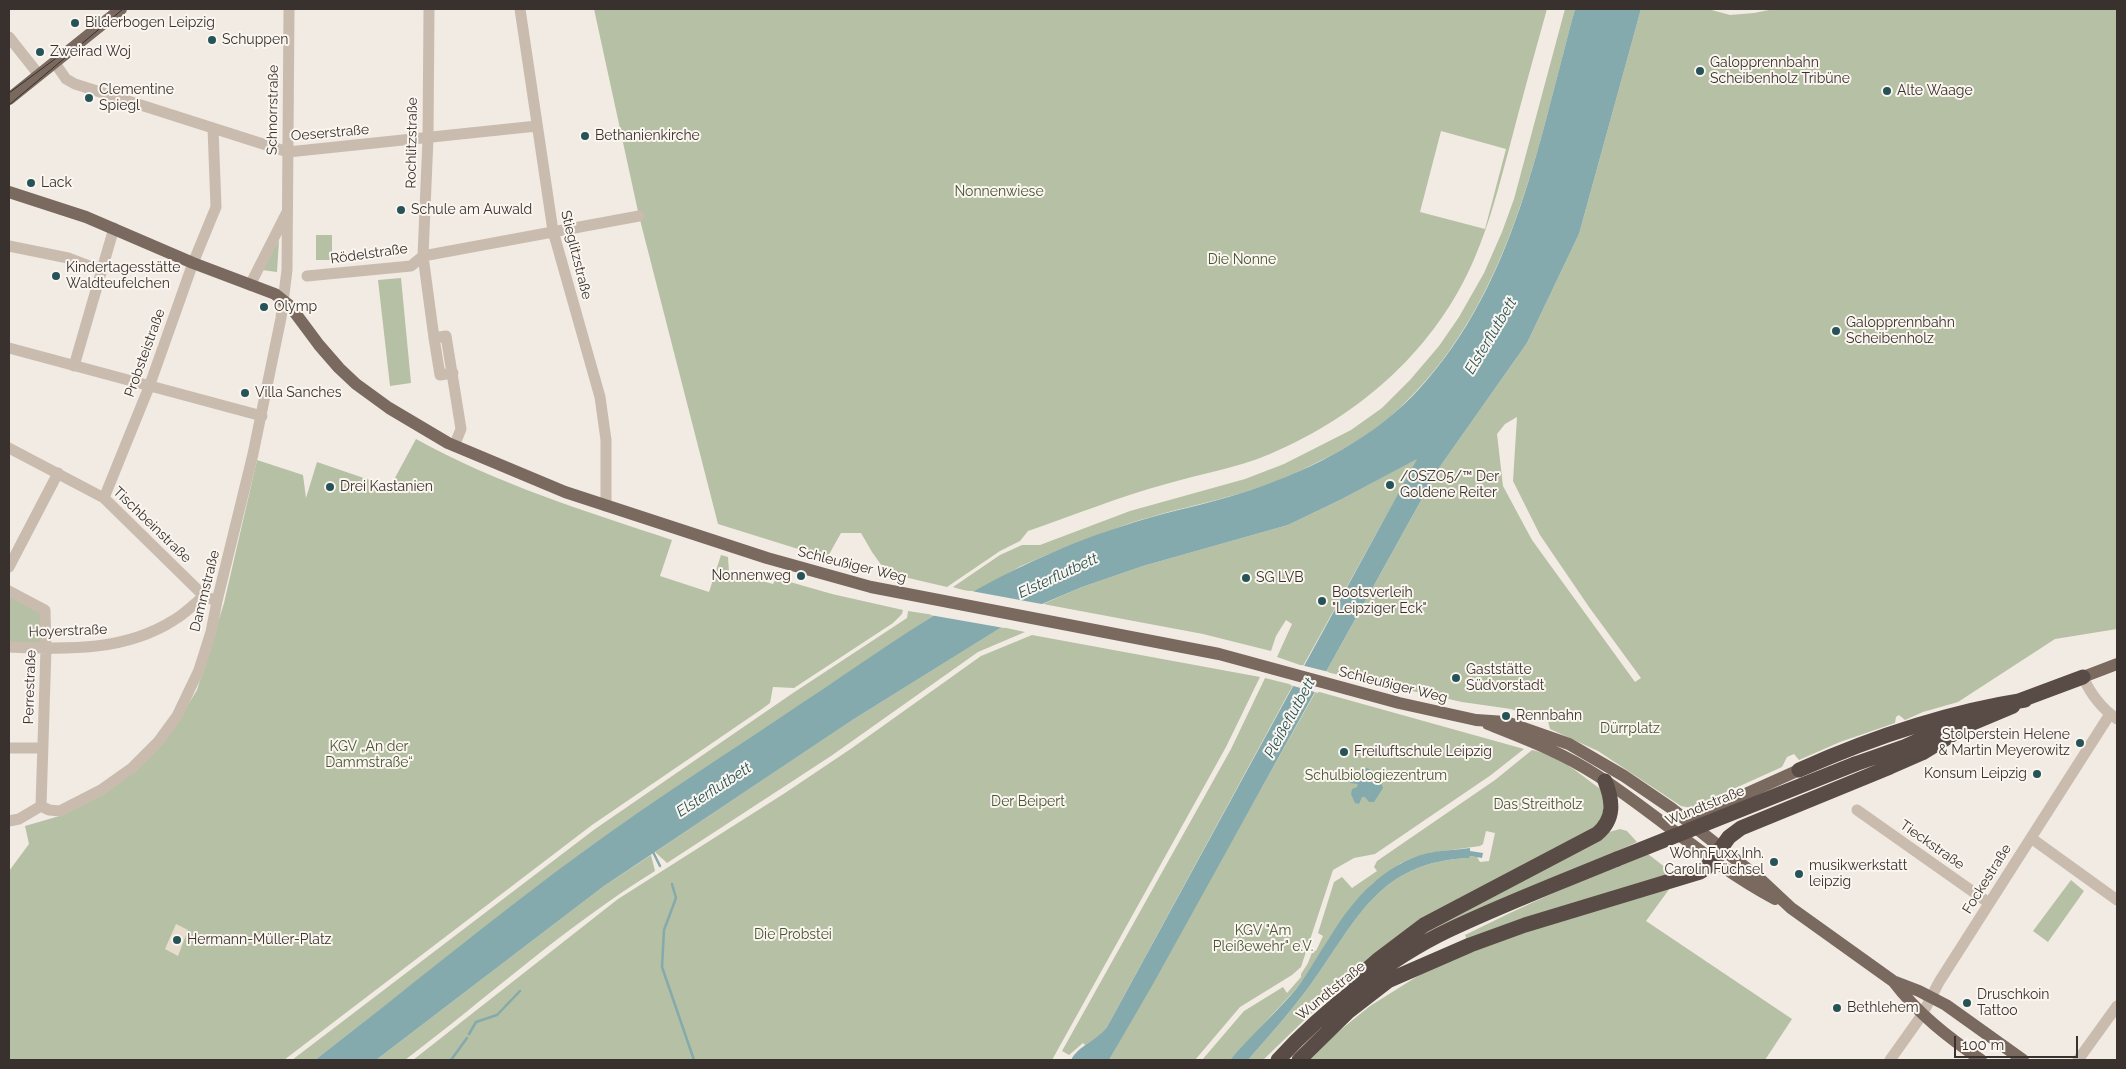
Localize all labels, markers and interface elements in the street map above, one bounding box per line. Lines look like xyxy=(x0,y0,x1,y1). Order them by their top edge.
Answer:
place label: Bilderbogen Leipzig xyxy=(85,15,215,31)
marker: Bilderbogen Leipzig xyxy=(69,17,81,29)
place label: Schuppen xyxy=(222,32,288,48)
marker: Schuppen xyxy=(206,34,218,46)
place label: Zweirad Woj xyxy=(50,44,131,60)
marker: Zweirad Woj xyxy=(34,46,46,58)
place label: Galopprennbahn Scheibenholz Tribüne xyxy=(1710,55,1850,88)
street label: Schnorrstraße xyxy=(264,65,282,155)
marker: Galopprennbahn Scheibenholz Tribüne xyxy=(1694,65,1706,77)
place label: Clementine Spiegl xyxy=(99,82,174,114)
place label: Alte Waage xyxy=(1897,83,1973,99)
marker: Alte Waage xyxy=(1881,85,1893,97)
marker: Clementine Spiegl xyxy=(83,92,95,104)
street label: Rochlitzstraße xyxy=(403,97,421,189)
street label: Oeserstraße xyxy=(290,121,370,145)
place label: Bethanienkirche xyxy=(595,128,700,144)
marker: Bethanienkirche xyxy=(579,130,591,142)
place label: Lack xyxy=(41,175,72,191)
marker: Lack xyxy=(25,177,37,189)
park label: Nonnenwiese xyxy=(954,184,1044,200)
place label: Schule am Auwald xyxy=(411,202,532,218)
marker: Schule am Auwald xyxy=(395,204,407,216)
street label: Stieglitzstraße xyxy=(557,209,595,301)
street label: Rödelstraße xyxy=(329,240,409,268)
park label: Die Nonne xyxy=(1208,252,1276,268)
place label: Kindertagesstätte Waldteufelchen xyxy=(66,260,181,292)
marker: Kindertagesstätte Waldteufelchen xyxy=(50,270,62,282)
water label: Elsterflutbett xyxy=(1461,295,1521,377)
place label: Olymp xyxy=(274,299,317,315)
marker: Olymp xyxy=(258,301,270,313)
street label: Probsteistraße xyxy=(121,306,169,400)
place label: Galopprennbahn Scheibenholz xyxy=(1846,315,1955,348)
marker: Galopprennbahn Scheibenholz xyxy=(1830,325,1842,337)
place label: Villa Sanches xyxy=(255,385,341,401)
marker: Villa Sanches xyxy=(239,387,251,399)
place label: /OSZO5/™ Der Goldene Reiter xyxy=(1400,469,1499,502)
place label: Drei Kastanien xyxy=(340,479,433,495)
marker: /OSZO5/™ Der Goldene Reiter xyxy=(1384,479,1396,491)
marker: Drei Kastanien xyxy=(324,481,336,493)
street label: Tischbeinstraße xyxy=(109,483,195,567)
street label: Schleußiger Weg xyxy=(796,543,908,587)
street label: Dammstraße xyxy=(187,549,223,633)
water label: Elsterflutbett xyxy=(1015,550,1101,602)
place label: Nonnenweg xyxy=(711,568,791,584)
marker: Nonnenweg xyxy=(795,570,807,582)
place label: SG LVB xyxy=(1256,570,1304,586)
marker: SG LVB xyxy=(1240,572,1252,584)
place label: Bootsverleih "Leipziger Eck" xyxy=(1332,585,1427,618)
marker: Bootsverleih "Leipziger Eck" xyxy=(1316,595,1328,607)
street label: Hoyerstraße xyxy=(28,621,108,641)
street label: Perrestraße xyxy=(20,649,40,725)
place label: Gaststätte Südvorstadt xyxy=(1466,662,1544,694)
street label: Schleußiger Weg xyxy=(1337,663,1449,707)
marker: Gaststätte Südvorstadt xyxy=(1450,672,1462,684)
water label: Pleißeflutbett xyxy=(1261,675,1319,761)
place label: Rennbahn xyxy=(1516,708,1582,724)
marker: Rennbahn xyxy=(1500,710,1512,722)
park label: Dürrplatz xyxy=(1600,721,1660,737)
place label: Stolperstein Helene & Martin Meyerowitz xyxy=(1938,727,2070,760)
marker: Stolperstein Helene & Martin Meyerowitz xyxy=(2074,737,2086,749)
park label: KGV „An der Dammstraße“ xyxy=(325,739,413,772)
place label: Freiluftschule Leipzig xyxy=(1354,744,1492,760)
marker: Freiluftschule Leipzig xyxy=(1338,746,1350,758)
water label: Elsterflutbett xyxy=(673,759,755,821)
place label: Konsum Leipzig xyxy=(1924,766,2027,782)
park label: Schulbiologiezentrum xyxy=(1305,768,1447,784)
marker: Konsum Leipzig xyxy=(2031,768,2043,780)
street label: Wundtstraße xyxy=(1663,783,1747,829)
park label: Der Beipert xyxy=(991,794,1065,810)
park label: Das Streitholz xyxy=(1494,797,1582,813)
street label: Tieckstraße xyxy=(1897,817,1967,873)
street label: Fockestraße xyxy=(1959,841,2015,917)
place label: WohnFuxx Inh. Carolin Füchsel xyxy=(1664,846,1764,879)
marker: WohnFuxx Inh. Carolin Füchsel xyxy=(1768,856,1780,868)
place label: musikwerkstatt leipzig xyxy=(1809,858,1907,890)
marker: musikwerkstatt leipzig xyxy=(1793,868,1805,880)
park label: KGV "Am Pleißewehr" e.V. xyxy=(1213,923,1313,956)
park label: Die Probstei xyxy=(754,927,832,943)
place label: Hermann-Müller-Platz xyxy=(187,932,331,948)
marker: Hermann-Müller-Platz xyxy=(171,934,183,946)
street label: Wundtstraße xyxy=(1293,958,1369,1024)
place label: Druschkoin Tattoo xyxy=(1977,987,2049,1020)
marker: Druschkoin Tattoo xyxy=(1961,997,1973,1009)
place label: Bethlehem xyxy=(1847,1000,1919,1016)
marker: Bethlehem xyxy=(1831,1002,1843,1014)
scale bar xyxy=(1956,1026,2080,1058)
text: 100 m xyxy=(1962,1036,2004,1054)

